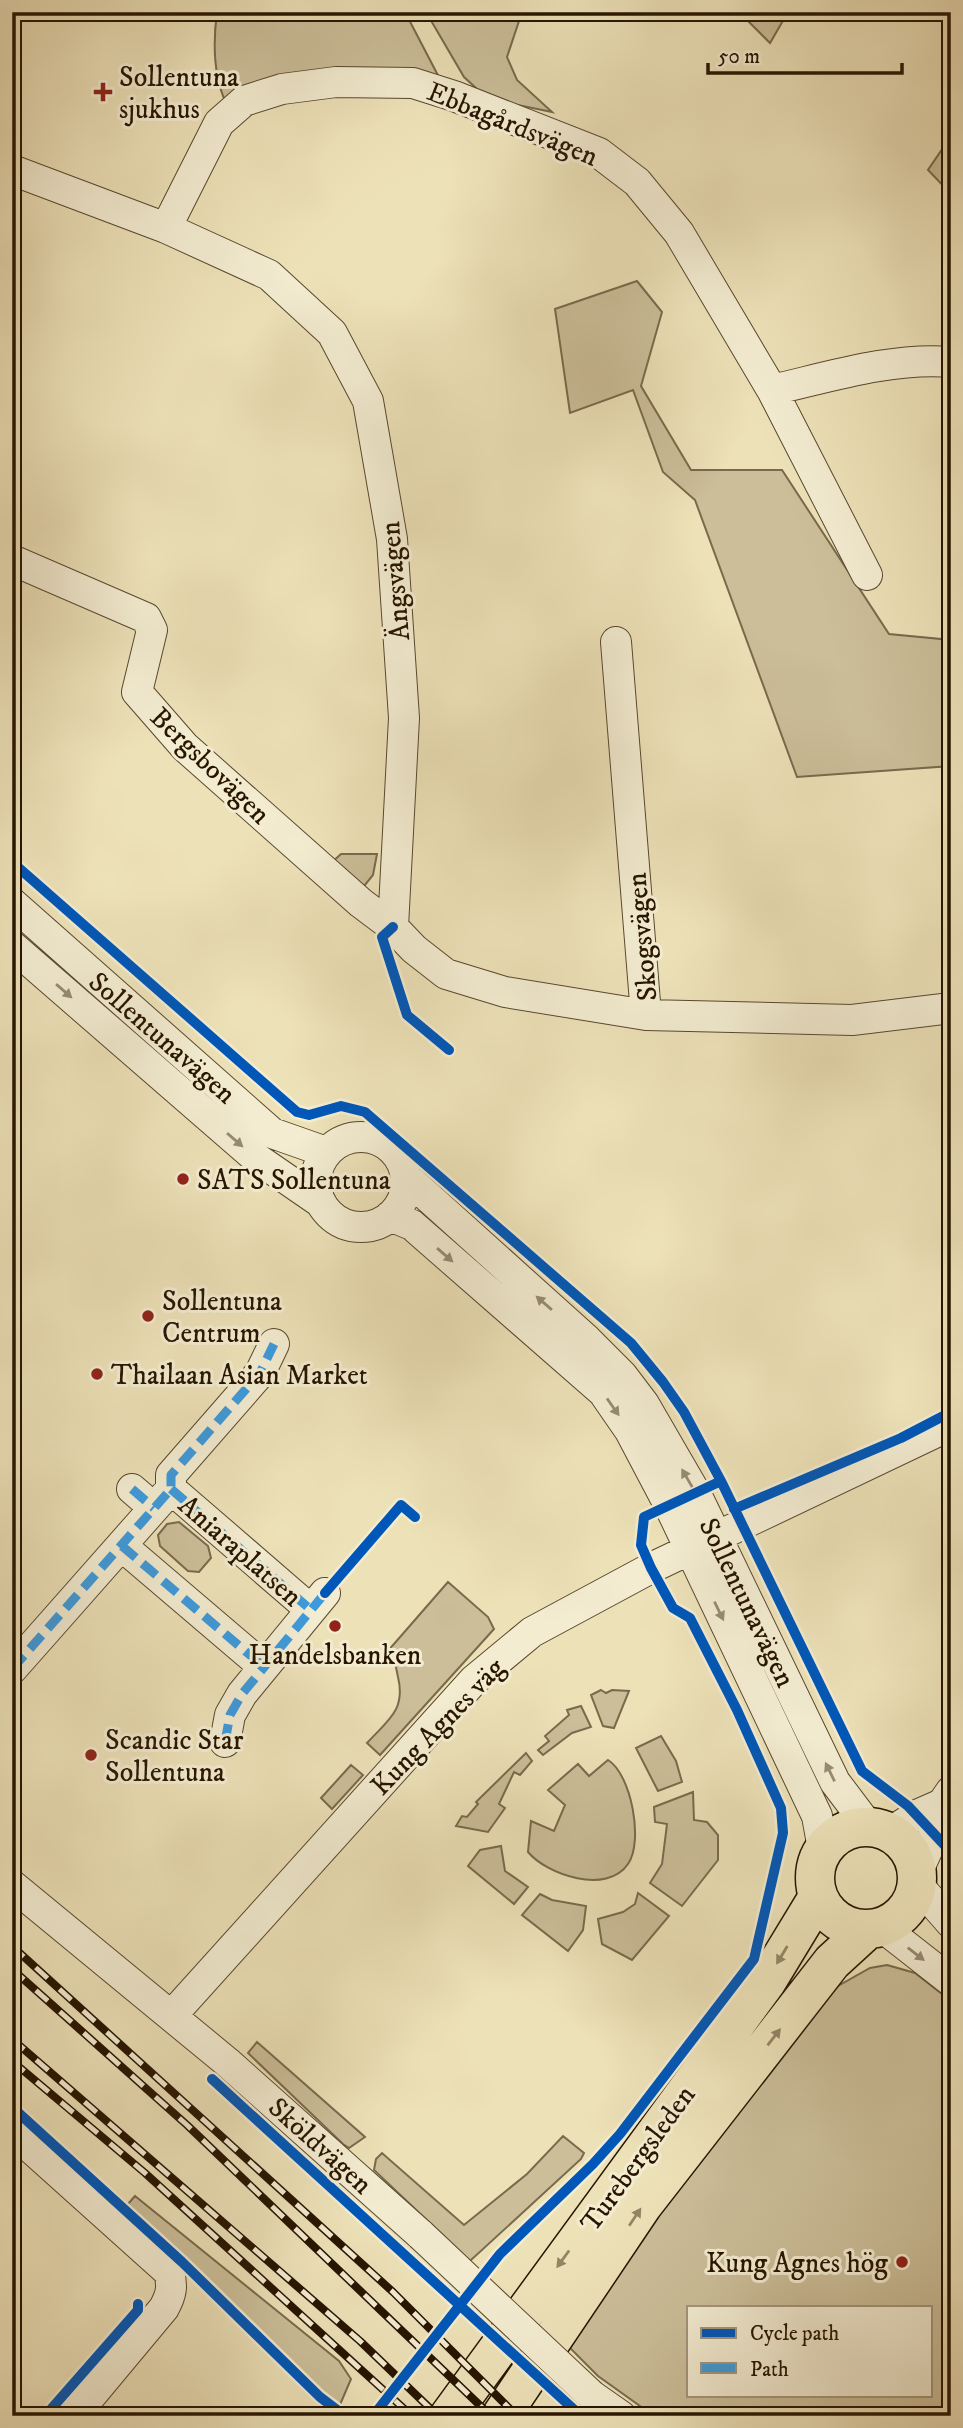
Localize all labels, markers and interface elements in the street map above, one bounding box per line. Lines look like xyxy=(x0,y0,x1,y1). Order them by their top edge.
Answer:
scale bar xyxy=(708,32,902,76)
text: 50 m xyxy=(718,44,760,70)
place label: Sollentuna sjukhus xyxy=(119,60,239,127)
street label: Ebbagårdsvägen xyxy=(422,74,603,175)
marker: Sollentuna sjukhus xyxy=(93,82,113,102)
street label: Ängsvägen xyxy=(373,519,418,642)
street label: Bergsbovägen xyxy=(143,700,278,832)
street label: Skogsvägen xyxy=(619,871,666,1003)
street label: Sollentunavägen xyxy=(81,965,243,1112)
one-way arrow xyxy=(55,982,72,998)
one-way arrow xyxy=(226,1132,244,1148)
place label: SATS Sollentuna xyxy=(197,1163,391,1198)
marker: SATS Sollentuna xyxy=(175,1171,191,1187)
one-way arrow xyxy=(436,1247,454,1263)
place label: Sollentuna Centrum xyxy=(162,1284,282,1351)
one-way arrow xyxy=(535,1295,553,1311)
marker: Sollentuna Centrum xyxy=(140,1308,156,1324)
place label: Thailaan Asian Market xyxy=(111,1358,368,1393)
marker: Thailaan Asian Market xyxy=(89,1366,105,1382)
one-way arrow xyxy=(606,1398,620,1416)
one-way arrow xyxy=(681,1468,693,1487)
street label: Aniaraplatsen xyxy=(171,1488,309,1615)
street label: Sollentunavägen xyxy=(691,1512,803,1693)
one-way arrow xyxy=(713,1601,725,1621)
marker: Handelsbanken xyxy=(327,1618,343,1634)
place label: Handelsbanken xyxy=(249,1638,422,1673)
street label: Kung Agnes väg xyxy=(364,1651,513,1803)
place label: Scandic Star Sollentuna xyxy=(105,1723,244,1790)
marker: Scandic Star Sollentuna xyxy=(83,1747,99,1763)
one-way arrow xyxy=(824,1762,835,1782)
one-way arrow xyxy=(776,1946,789,1965)
one-way arrow xyxy=(907,1947,925,1962)
one-way arrow xyxy=(766,2028,781,2046)
street label: Turebergsleden xyxy=(573,2078,703,2239)
street label: Sköldvägen xyxy=(261,2090,380,2202)
one-way arrow xyxy=(628,2208,642,2226)
place label: Kung Agnes hög xyxy=(706,2246,888,2281)
one-way arrow xyxy=(556,2250,570,2268)
marker: Kung Agnes hög xyxy=(894,2254,910,2270)
legend xyxy=(687,2306,932,2396)
text: Cycle path xyxy=(750,2321,839,2347)
text: Path xyxy=(750,2357,789,2383)

